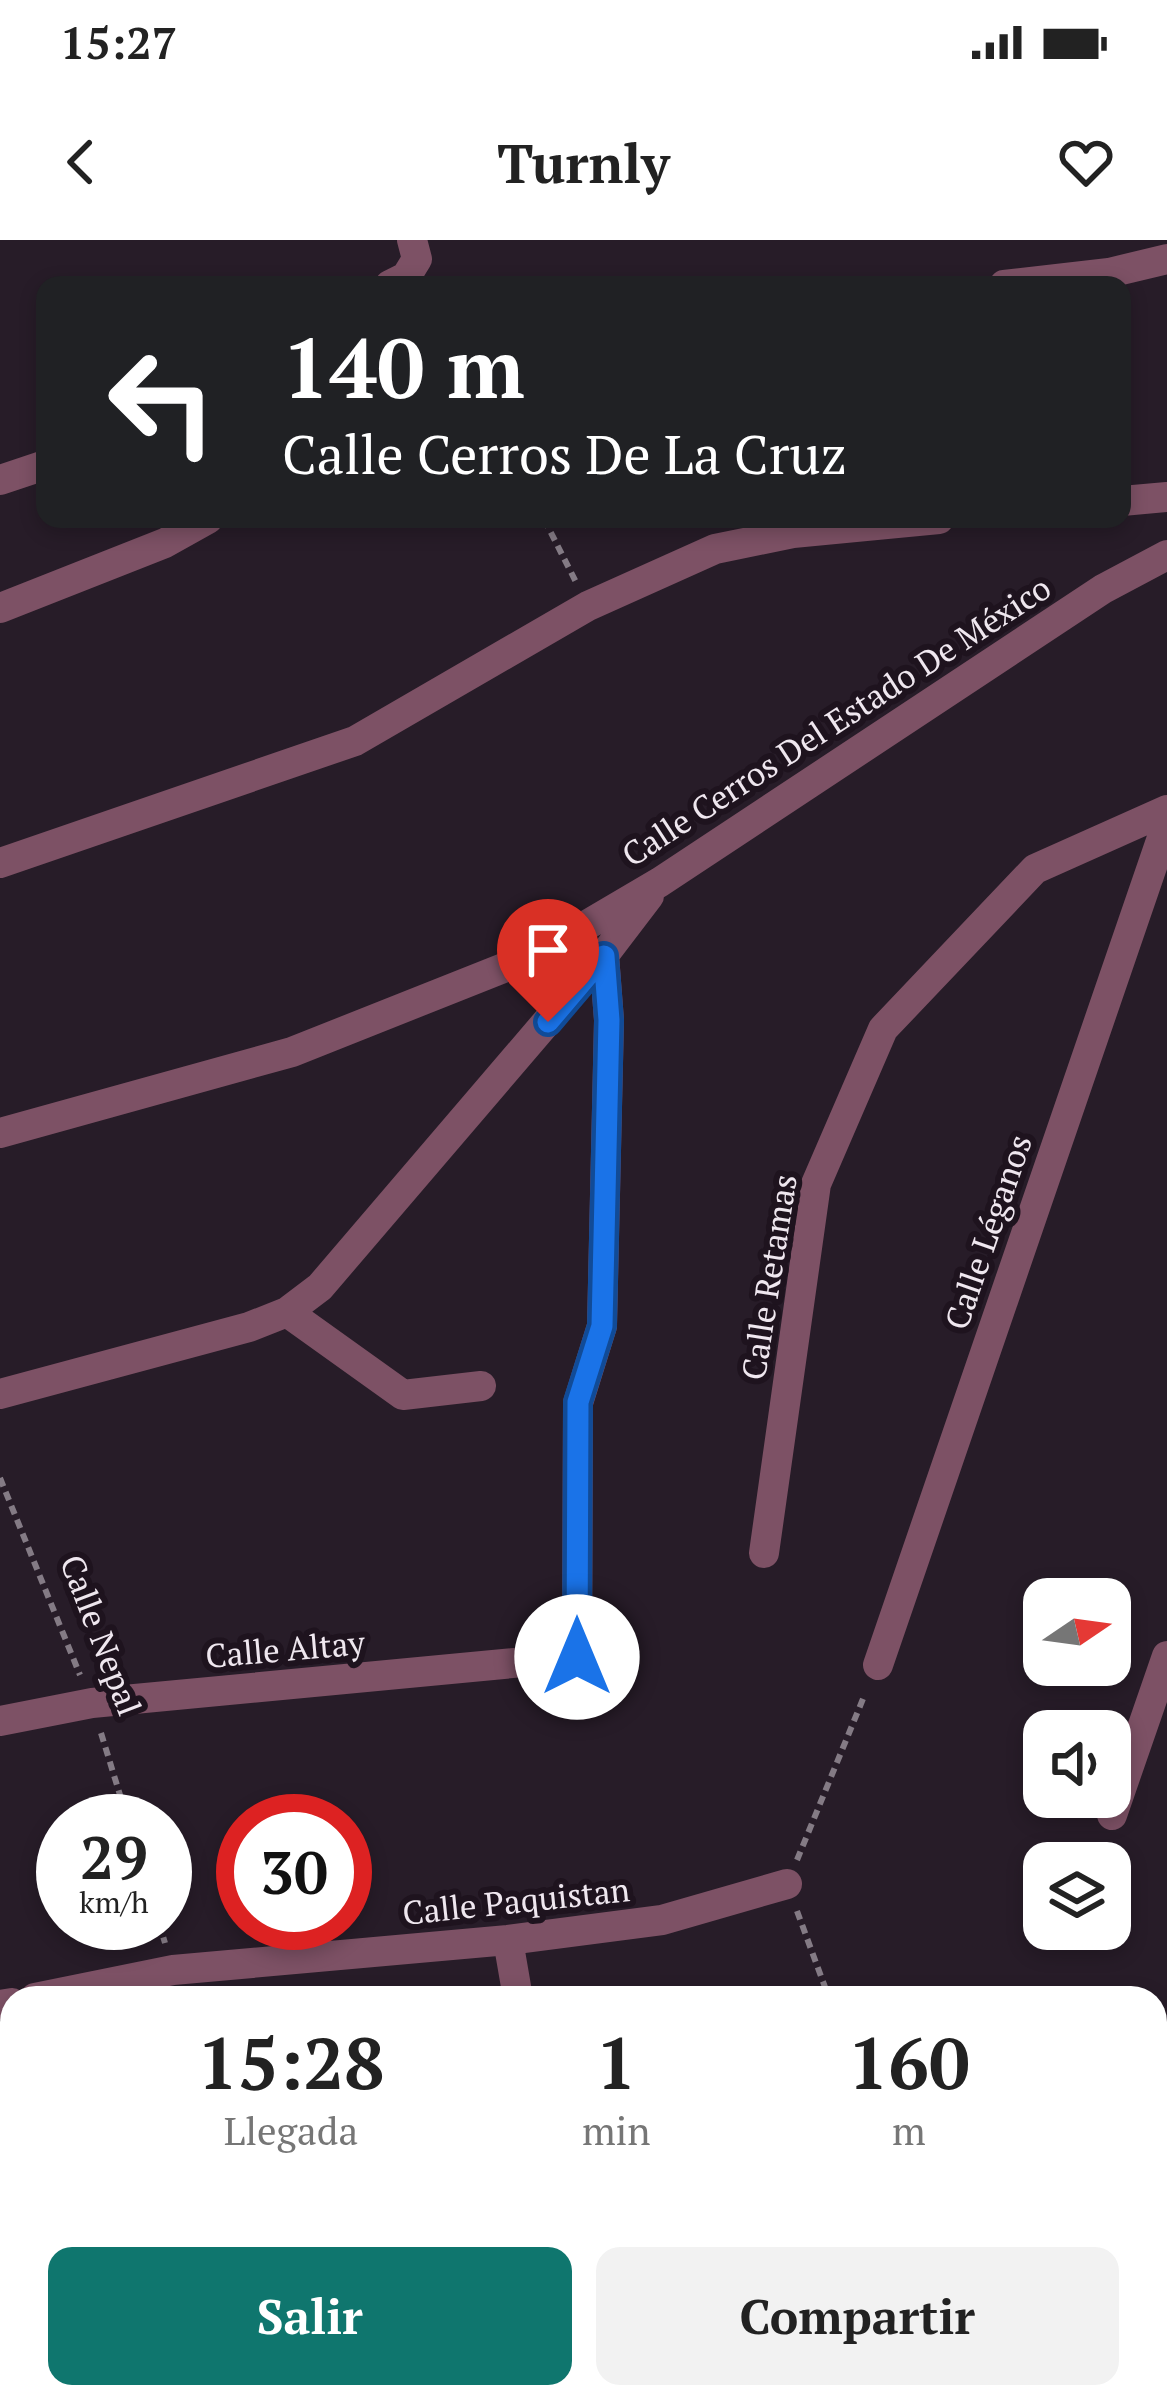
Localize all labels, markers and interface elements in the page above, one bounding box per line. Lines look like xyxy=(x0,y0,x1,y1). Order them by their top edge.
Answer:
text: 15:27 xyxy=(60,12,177,72)
text: Turnly xyxy=(497,127,670,198)
icon: back xyxy=(48,129,114,195)
icon: heart xyxy=(1053,129,1119,195)
text: 140 m xyxy=(282,311,525,422)
icon: left xyxy=(84,324,240,480)
text: Calle Cerros De La Cruz xyxy=(282,418,847,489)
street label: Calle Cerros Del Estado De México xyxy=(613,566,1058,876)
pin xyxy=(497,899,599,1022)
icon: arrive xyxy=(515,917,581,983)
street label: Calle Léganos xyxy=(934,1129,1041,1335)
street label: Calle Retamas xyxy=(731,1171,806,1383)
street label: Calle Nepal xyxy=(51,1548,152,1721)
north arrow xyxy=(1023,1578,1131,1686)
map controls xyxy=(1023,1578,1131,1950)
position arrow xyxy=(514,1594,640,1720)
street label: Calle Altay xyxy=(203,1620,368,1677)
button: sound xyxy=(1023,1710,1131,1818)
speed limit sign: 30 xyxy=(216,1794,372,1950)
text: 29 xyxy=(80,1817,148,1896)
button: layers xyxy=(1023,1842,1131,1950)
street label: Calle Paquistan xyxy=(400,1867,632,1934)
text: km/h xyxy=(79,1882,149,1922)
text: 15:28 xyxy=(197,2014,385,2110)
text: 1 xyxy=(596,2014,637,2110)
text: 160 xyxy=(848,2014,970,2110)
text: Llegada xyxy=(224,2104,358,2156)
text: min xyxy=(582,2104,650,2156)
text: m xyxy=(892,2104,926,2156)
button: Salir xyxy=(48,2247,572,2385)
button: Compartir xyxy=(596,2247,1119,2385)

